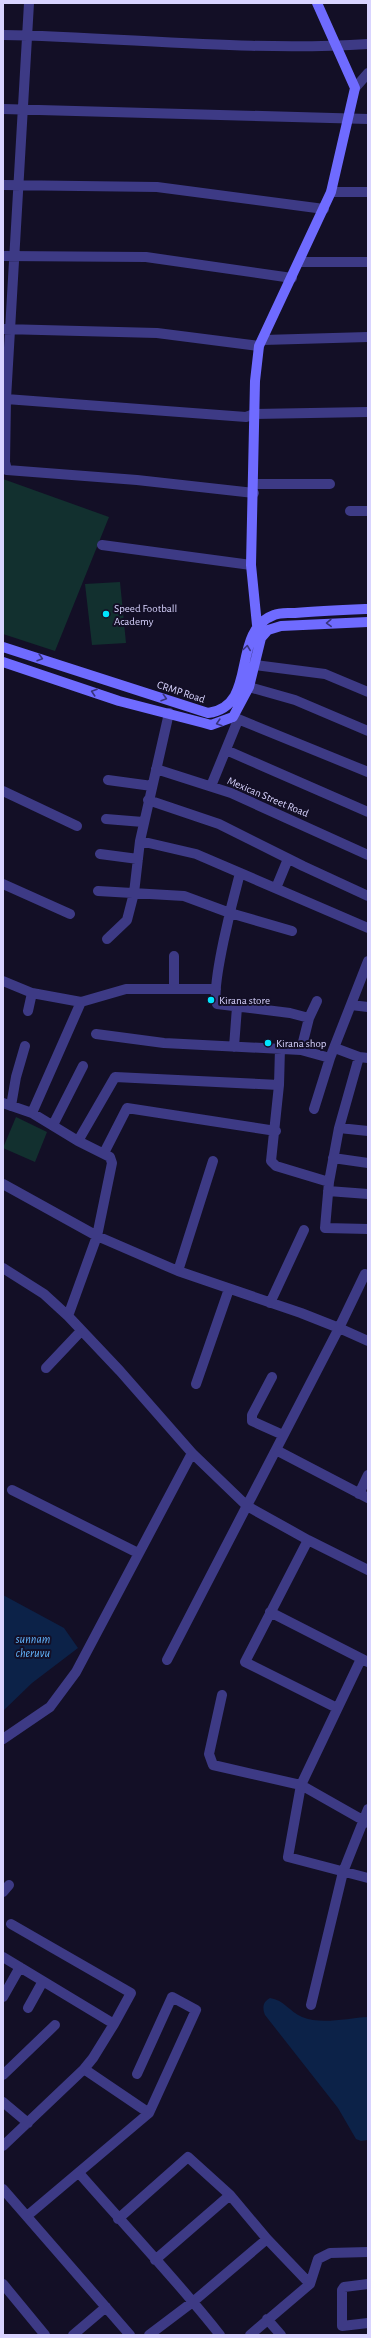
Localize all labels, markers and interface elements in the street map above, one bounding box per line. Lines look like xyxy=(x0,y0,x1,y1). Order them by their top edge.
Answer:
place label: Speed Football Academy xyxy=(114,603,177,627)
marker: Speed Football Academy xyxy=(101,609,111,619)
one-way arrow xyxy=(326,619,332,628)
one-way arrow xyxy=(242,645,251,651)
one-way arrow xyxy=(37,653,44,662)
street label: CRMP Road xyxy=(156,679,207,705)
one-way arrow xyxy=(90,689,97,697)
one-way arrow xyxy=(160,694,167,702)
one-way arrow xyxy=(215,718,222,727)
street label: Mexican Street Road xyxy=(226,775,311,819)
marker: Kirana store xyxy=(206,995,216,1005)
place label: Kirana store xyxy=(219,995,270,1006)
marker: Kirana shop xyxy=(263,1038,273,1048)
place label: Kirana shop xyxy=(276,1038,327,1049)
water label: sunnam cheruvu xyxy=(15,1633,50,1659)

